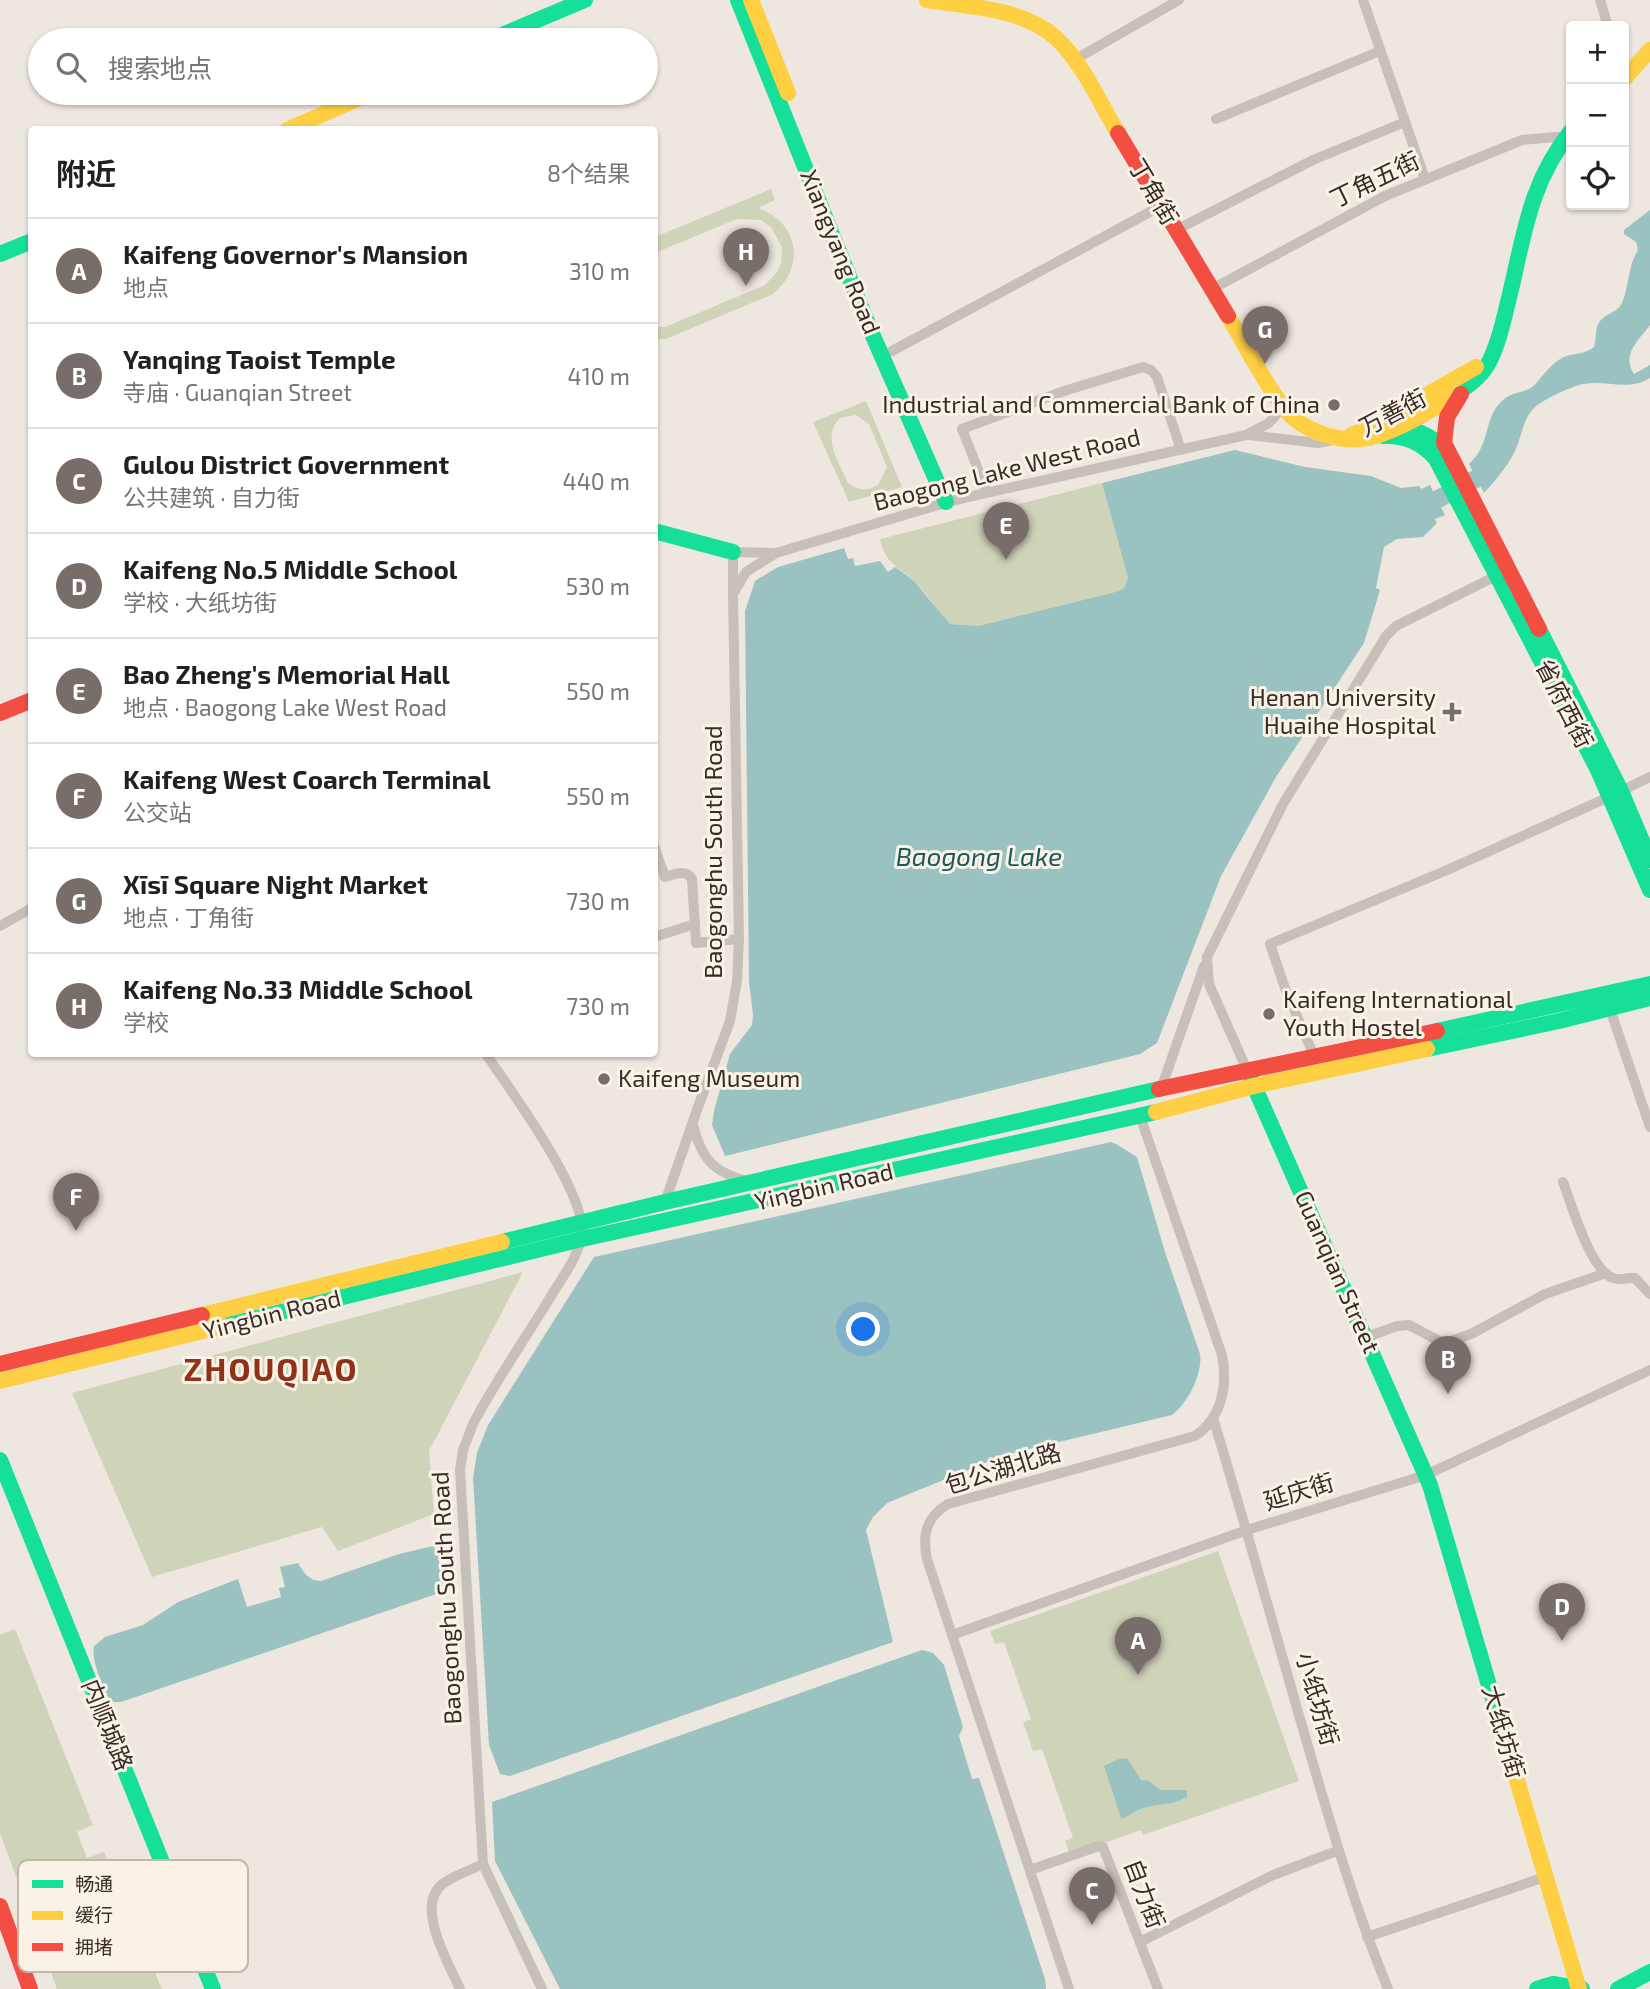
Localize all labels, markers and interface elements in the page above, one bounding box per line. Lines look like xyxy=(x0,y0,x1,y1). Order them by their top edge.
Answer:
map controls xyxy=(1566,21,1629,210)
button: + xyxy=(1566,21,1629,84)
search box xyxy=(28,28,658,105)
icon: search xyxy=(52,48,90,86)
text: 搜索地点 xyxy=(108,52,212,83)
button: − xyxy=(1566,84,1629,147)
street label: 丁角五街 xyxy=(1325,145,1424,213)
button: locate xyxy=(1566,147,1629,210)
street label: 丁角街 xyxy=(1123,153,1185,230)
text: 附近 xyxy=(56,155,116,191)
text: 8个结果 xyxy=(547,159,630,187)
street label: Xiangyang Road xyxy=(795,165,888,338)
pin: H xyxy=(723,228,769,286)
text: Kaifeng Governor's Mansion xyxy=(123,238,468,269)
text: A xyxy=(71,257,87,285)
text: 310 m xyxy=(569,257,630,285)
text: 地点 xyxy=(123,273,169,301)
pin: G xyxy=(1242,306,1288,364)
text: Yanqing Taoist Temple xyxy=(123,343,396,374)
text: B xyxy=(72,362,86,390)
text: 410 m xyxy=(568,362,630,390)
text: 寺庙 · Guanqian Street xyxy=(123,378,352,406)
street label: 万善街 xyxy=(1354,382,1431,441)
place label: Industrial and Commercial Bank of China xyxy=(882,389,1320,418)
marker: Industrial and Commercial Bank of China xyxy=(1326,397,1342,413)
street label: Baogong Lake West Road xyxy=(870,421,1143,516)
text: Gulou District Government xyxy=(123,448,449,479)
text: C xyxy=(72,467,86,495)
text: 440 m xyxy=(563,467,630,495)
text: 公共建筑 · 自力街 xyxy=(123,483,300,511)
pin: E xyxy=(983,502,1029,560)
text: Kaifeng No.5 Middle School xyxy=(123,553,457,584)
text: D xyxy=(71,572,87,600)
text: 530 m xyxy=(566,572,630,600)
text: 学校 · 大纸坊街 xyxy=(123,588,277,616)
street label: 省府西街 xyxy=(1531,654,1600,753)
text: Bao Zheng's Memorial Hall xyxy=(123,658,450,689)
text: E xyxy=(72,677,86,705)
text: 550 m xyxy=(566,677,630,705)
place label: Henan University Huaihe Hospital xyxy=(1250,682,1436,739)
text: 地点 · Baogong Lake West Road xyxy=(123,693,447,721)
marker: Henan University Huaihe Hospital xyxy=(1442,702,1462,722)
street label: Baogonghu South Road xyxy=(698,725,727,979)
text: Kaifeng West Coarch Terminal xyxy=(123,763,490,794)
text: F xyxy=(73,782,85,810)
text: 550 m xyxy=(566,782,630,810)
text: 公交站 xyxy=(123,798,192,826)
water label: Baogong Lake xyxy=(896,840,1062,871)
text: Xīsī Square Night Market xyxy=(123,868,428,899)
text: G xyxy=(72,887,86,915)
text: 730 m xyxy=(566,887,630,915)
text: 地点 · 丁角街 xyxy=(123,903,254,931)
text: Kaifeng No.33 Middle School xyxy=(123,973,473,1004)
place label: Kaifeng International Youth Hostel xyxy=(1283,984,1513,1041)
text: H xyxy=(71,992,87,1020)
text: 730 m xyxy=(566,992,630,1020)
marker: Kaifeng International Youth Hostel xyxy=(1261,1006,1277,1022)
text: 学校 xyxy=(123,1008,169,1036)
place label: Kaifeng Museum xyxy=(618,1063,800,1092)
marker: Kaifeng Museum xyxy=(596,1071,612,1087)
street label: Yingbin Road xyxy=(752,1156,896,1216)
pin: F xyxy=(53,1173,99,1231)
street label: Guanqian Street xyxy=(1290,1186,1387,1357)
street label: Yingbin Road xyxy=(200,1282,344,1345)
your location xyxy=(846,1312,880,1346)
pin: B xyxy=(1425,1336,1471,1394)
district label: ZHOUQIAO xyxy=(184,1349,358,1389)
street label: 包公湖北路 xyxy=(941,1436,1064,1499)
street label: 延庆街 xyxy=(1260,1466,1337,1515)
street label: Baogonghu South Road xyxy=(424,1471,467,1725)
pin: D xyxy=(1539,1583,1585,1641)
pin: A xyxy=(1115,1617,1161,1675)
street label: 小纸坊街 xyxy=(1291,1648,1346,1749)
street label: 内顺城路 xyxy=(77,1675,140,1774)
street label: 大纸坊街 xyxy=(1477,1681,1532,1782)
street label: 自力街 xyxy=(1119,1855,1172,1932)
legend xyxy=(18,1860,248,1972)
pin: C xyxy=(1069,1867,1115,1925)
text: 畅通 xyxy=(75,1872,113,1895)
text: 缓行 xyxy=(75,1903,113,1926)
text: 拥堵 xyxy=(75,1935,113,1958)

